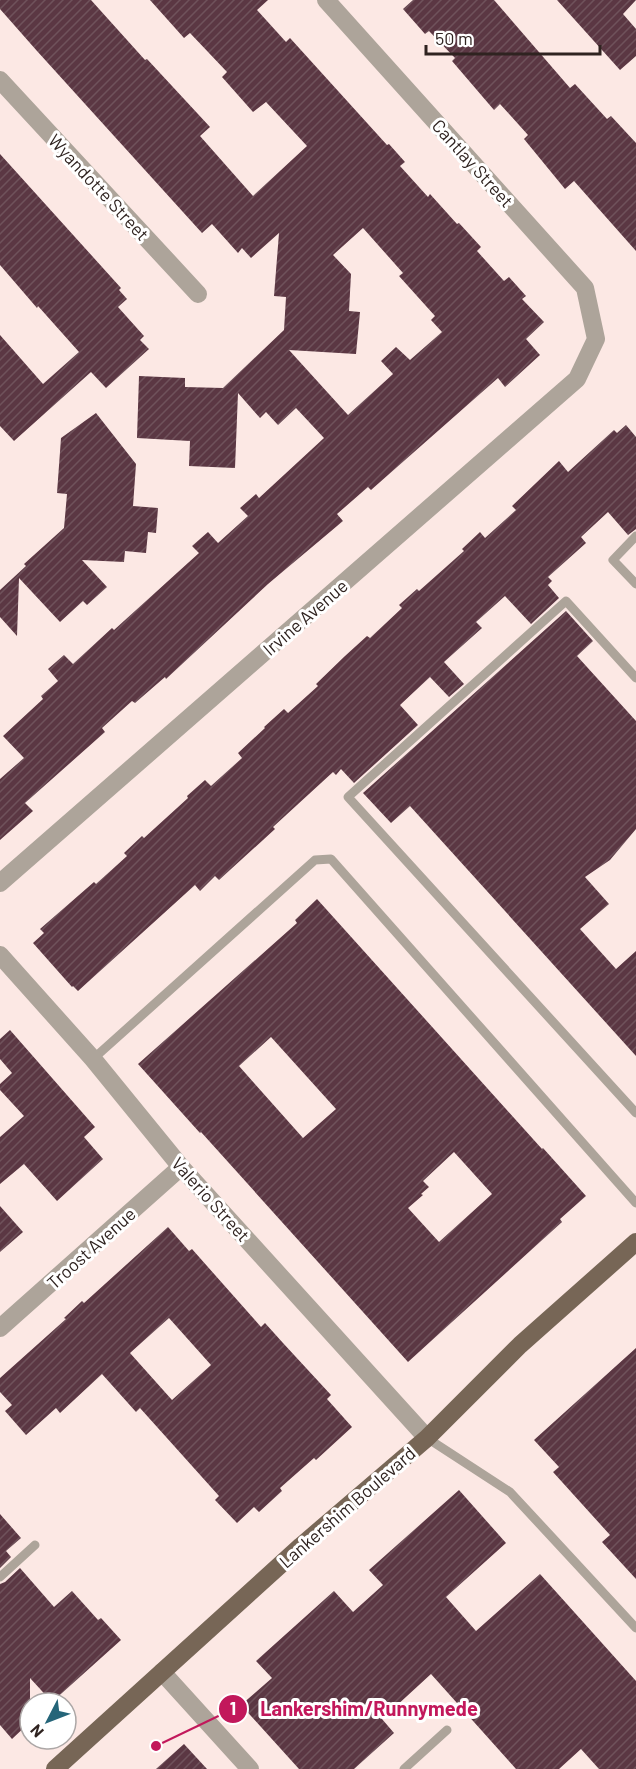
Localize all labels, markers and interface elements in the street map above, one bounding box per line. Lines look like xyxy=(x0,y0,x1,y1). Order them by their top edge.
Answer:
scale bar xyxy=(426,18,600,56)
text: 50 m xyxy=(435,27,473,49)
street label: Cantlay Street xyxy=(428,115,518,211)
street label: Wyandotte Street xyxy=(44,129,154,245)
street label: Irvine Avenue xyxy=(258,574,352,660)
street label: Valerio Street xyxy=(167,1152,255,1246)
street label: Troost Avenue xyxy=(42,1203,140,1293)
street label: Lankershim Boulevard xyxy=(274,1442,420,1572)
callout: Lankershim/Runnymede xyxy=(218,1690,490,1728)
north arrow xyxy=(18,1691,78,1751)
text: Lankershim/Runnymede xyxy=(260,1696,478,1720)
text: 1 xyxy=(230,1697,236,1719)
text: N xyxy=(26,1721,47,1742)

